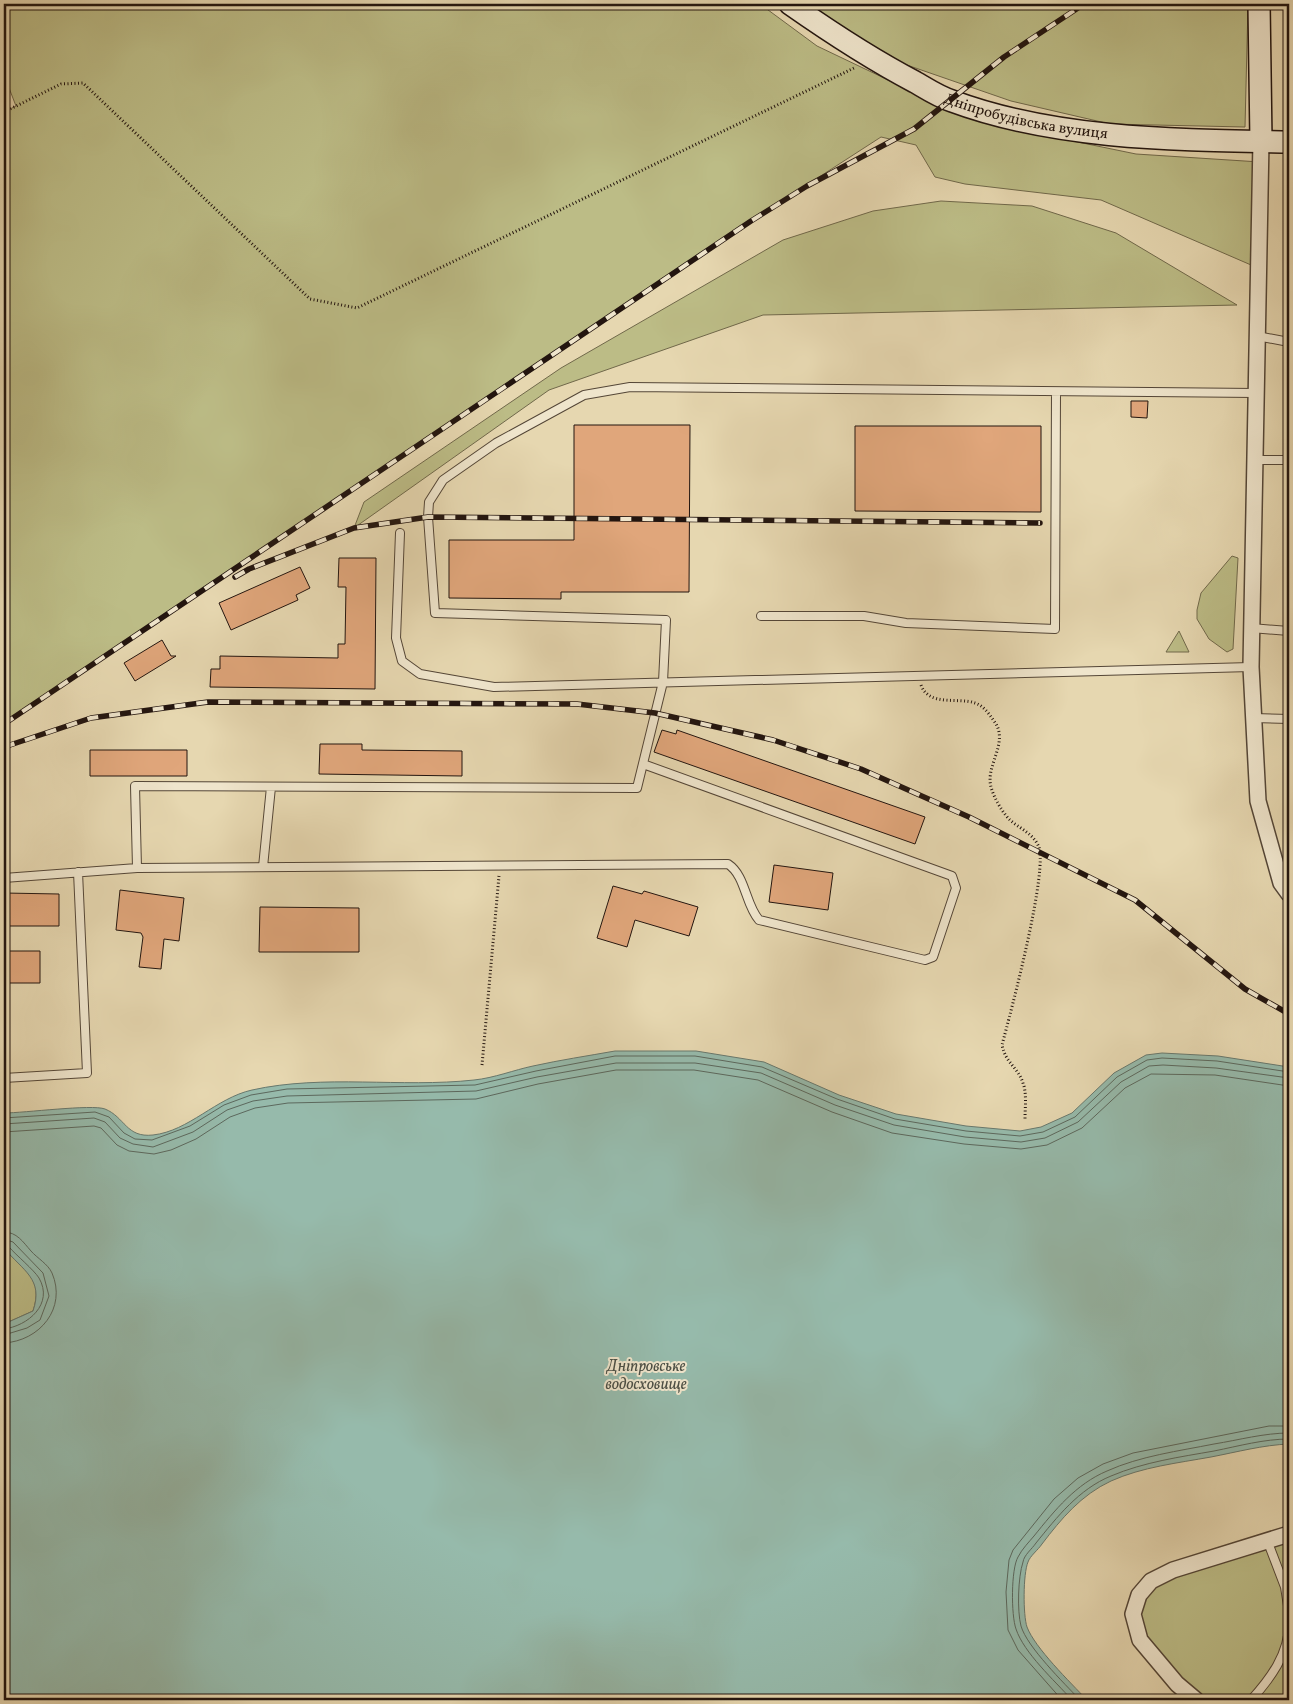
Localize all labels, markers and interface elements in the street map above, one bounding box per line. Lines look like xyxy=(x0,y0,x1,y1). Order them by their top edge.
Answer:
street label: Дніпробудівська вулиця xyxy=(941,89,1109,145)
water label: Дніпровське водосховище xyxy=(605,1356,687,1396)

